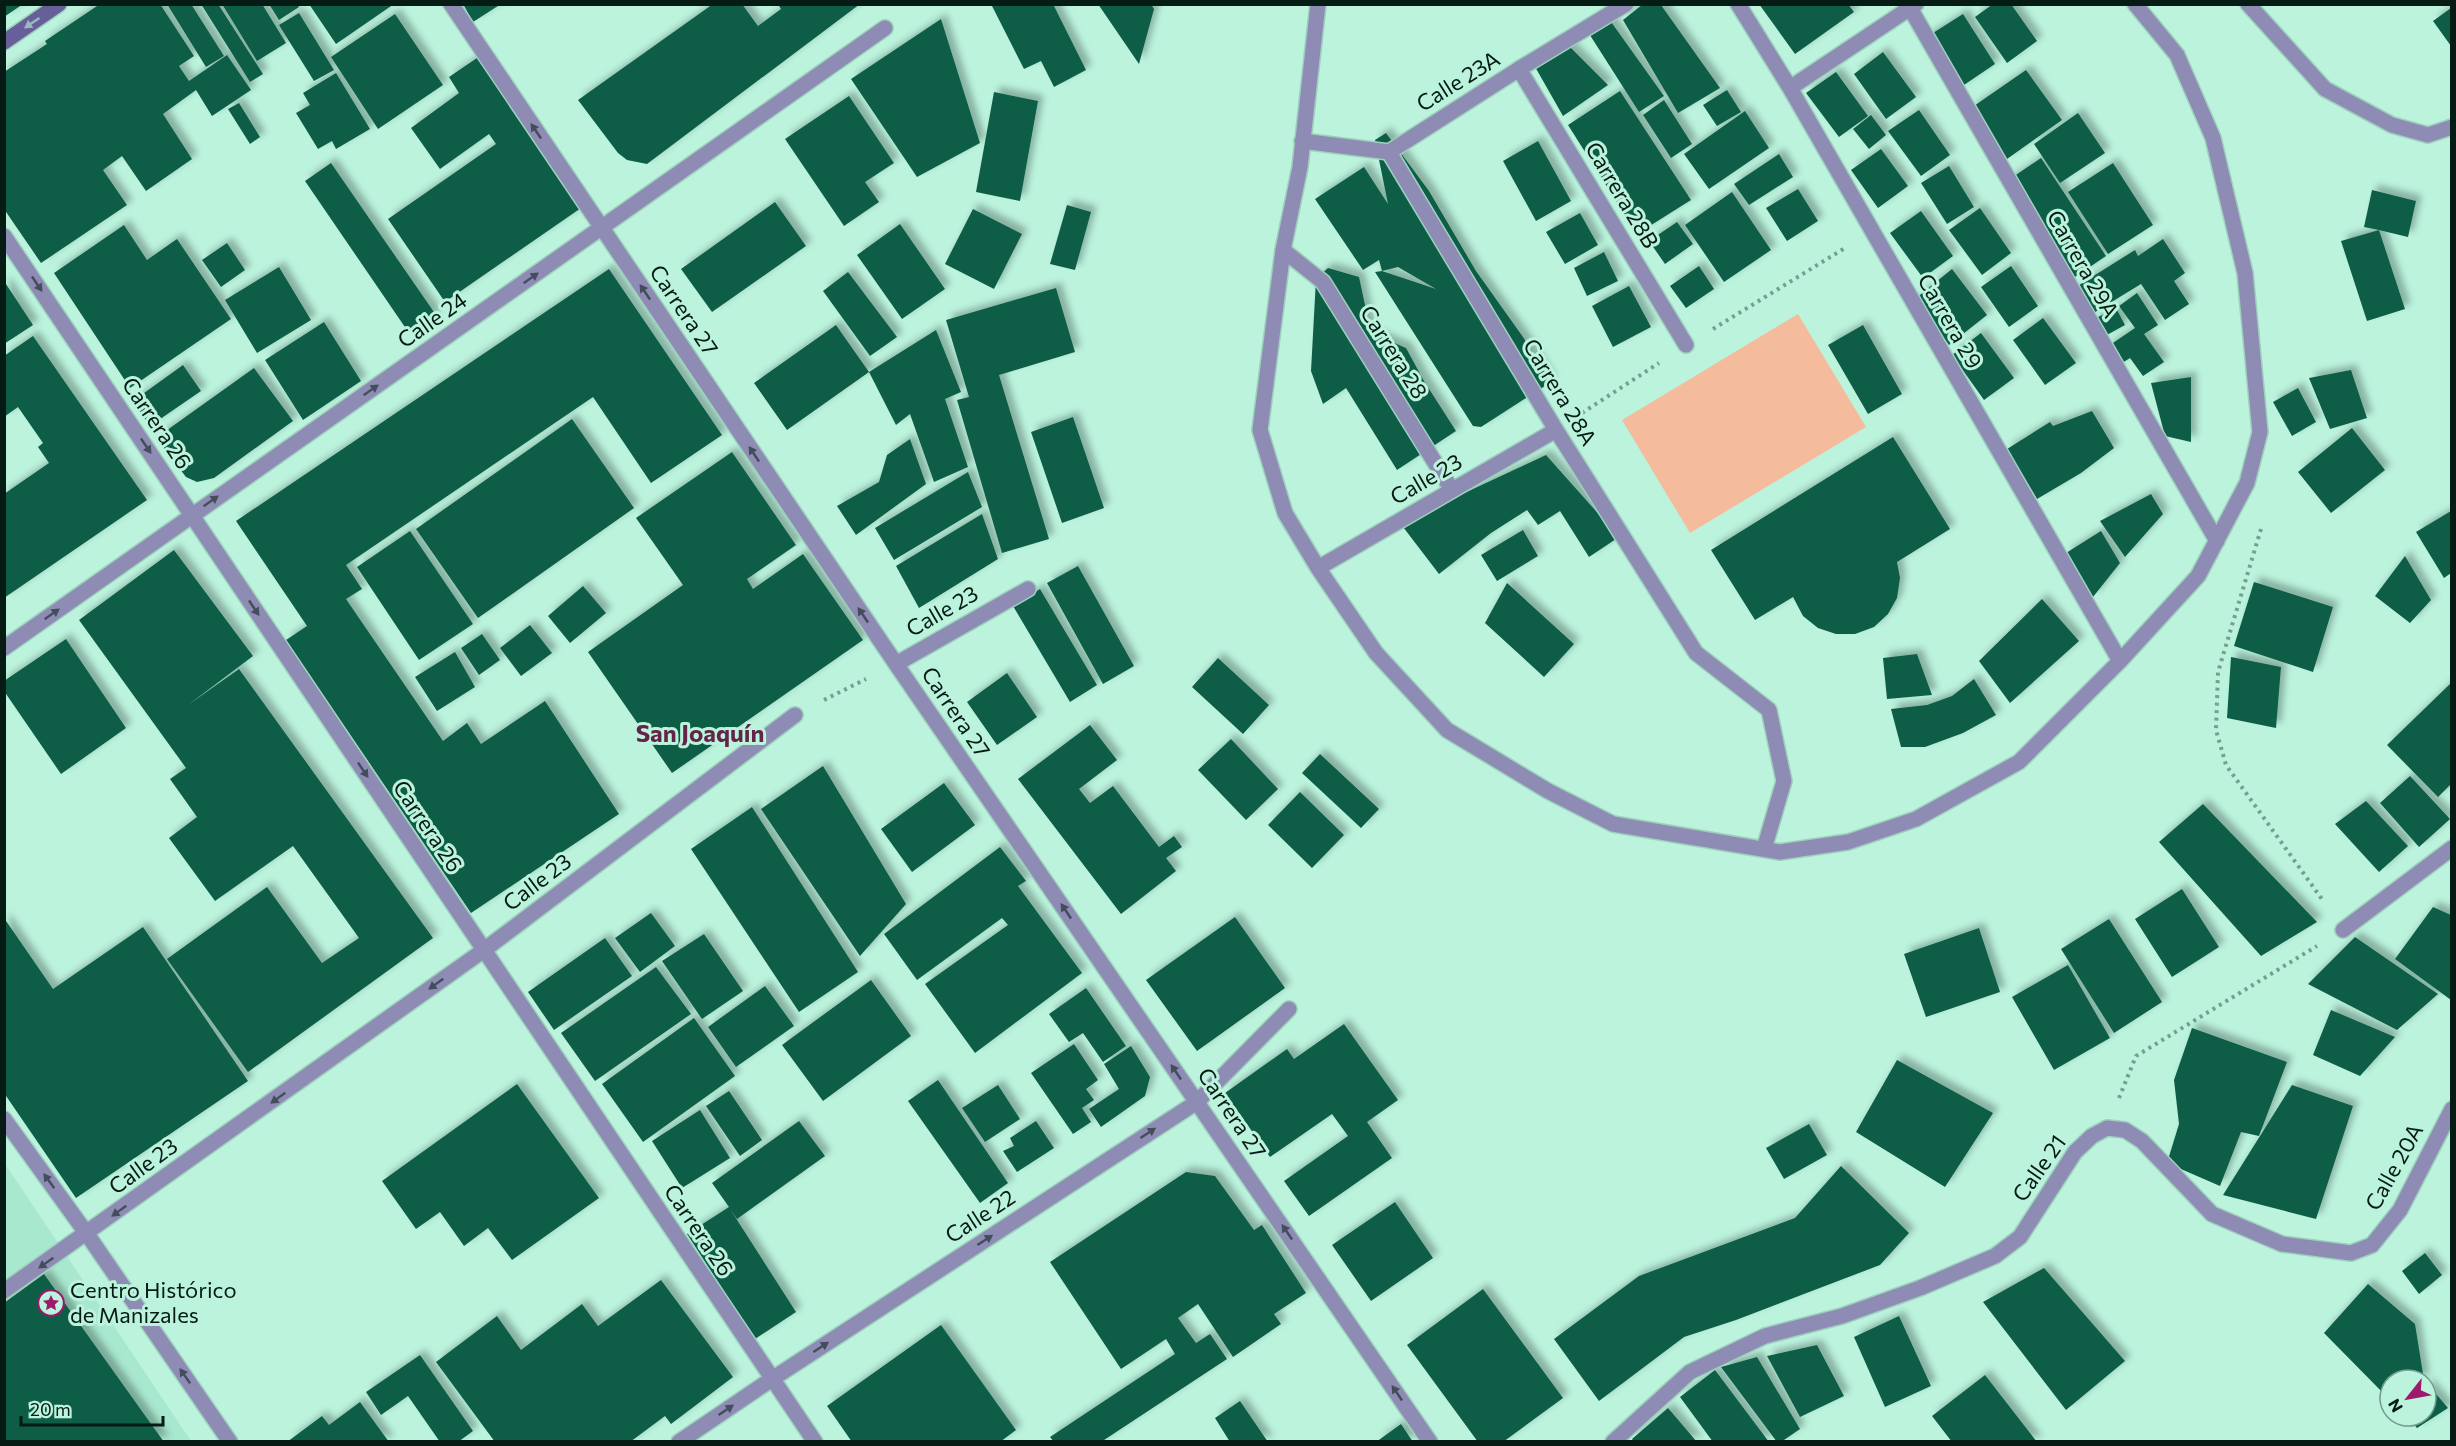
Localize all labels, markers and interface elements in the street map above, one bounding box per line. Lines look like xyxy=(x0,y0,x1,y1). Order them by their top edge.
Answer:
one-way arrow xyxy=(24,17,40,28)
street label: Calle 23A xyxy=(1411,44,1504,117)
one-way arrow xyxy=(530,123,542,139)
street label: Carrera 28B xyxy=(1580,137,1665,253)
street label: Carrera 29A xyxy=(2042,205,2125,322)
street label: Carrera 27 xyxy=(644,259,725,360)
street label: Carrera 29 xyxy=(1912,268,1988,373)
one-way arrow xyxy=(522,272,538,284)
one-way arrow xyxy=(31,276,42,292)
one-way arrow xyxy=(640,284,651,300)
street label: Calle 24 xyxy=(392,286,472,353)
street label: Carrera 28 xyxy=(1355,300,1434,403)
street label: Carrera 28A xyxy=(1518,333,1603,450)
street label: Carrera 26 xyxy=(117,372,198,474)
one-way arrow xyxy=(363,384,379,396)
one-way arrow xyxy=(140,438,151,454)
one-way arrow xyxy=(749,446,760,462)
street label: Calle 23 xyxy=(1385,447,1466,510)
one-way arrow xyxy=(203,495,219,507)
street label: Calle 23 xyxy=(901,579,982,642)
one-way arrow xyxy=(248,600,259,616)
one-way arrow xyxy=(44,608,60,620)
one-way arrow xyxy=(857,608,869,624)
street label: Carrera 27 xyxy=(916,661,997,762)
district label: San Joaquín xyxy=(636,718,764,747)
one-way arrow xyxy=(357,762,368,778)
street label: Carrera 26 xyxy=(388,775,469,877)
street label: Calle 23 xyxy=(497,847,576,916)
one-way arrow xyxy=(1061,903,1072,919)
one-way arrow xyxy=(429,978,444,990)
street label: Carrera 27 xyxy=(1192,1062,1273,1163)
one-way arrow xyxy=(1170,1064,1182,1080)
one-way arrow xyxy=(270,1092,286,1104)
street label: Calle 20A xyxy=(2359,1119,2428,1215)
one-way arrow xyxy=(1140,1128,1156,1139)
street label: Calle 21 xyxy=(2006,1129,2071,1206)
street label: Calle 23 xyxy=(103,1132,182,1200)
one-way arrow xyxy=(44,1174,56,1189)
street label: Carrera 26 xyxy=(659,1179,740,1281)
street label: Calle 22 xyxy=(940,1183,1020,1248)
one-way arrow xyxy=(111,1205,127,1217)
one-way arrow xyxy=(1281,1224,1292,1241)
one-way arrow xyxy=(976,1234,992,1246)
one-way arrow xyxy=(38,1257,54,1269)
place label: Centro Histórico de Manizales xyxy=(70,1276,237,1328)
place icon: Centro Histórico de Manizales xyxy=(36,1288,66,1318)
one-way arrow xyxy=(813,1341,830,1352)
one-way arrow xyxy=(180,1368,191,1384)
north arrow xyxy=(2378,1368,2438,1428)
one-way arrow xyxy=(1391,1386,1403,1402)
scale bar xyxy=(21,1389,164,1427)
text: N xyxy=(2383,1396,2406,1416)
text: 20 m xyxy=(30,1398,71,1420)
one-way arrow xyxy=(718,1405,734,1416)

